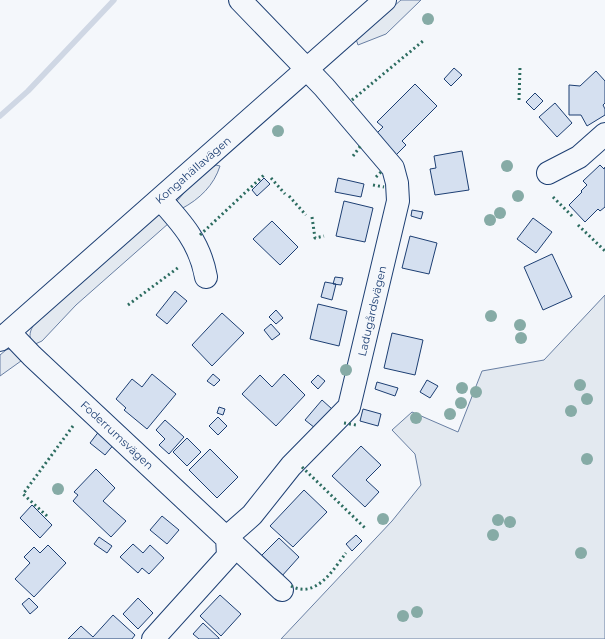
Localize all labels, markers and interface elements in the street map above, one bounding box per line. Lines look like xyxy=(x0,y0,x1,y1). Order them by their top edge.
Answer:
street label: Kongahällavägen xyxy=(152,133,234,207)
street label: Ladugårdsvägen xyxy=(355,264,389,358)
street label: Foderrumsvägen xyxy=(78,398,156,472)

